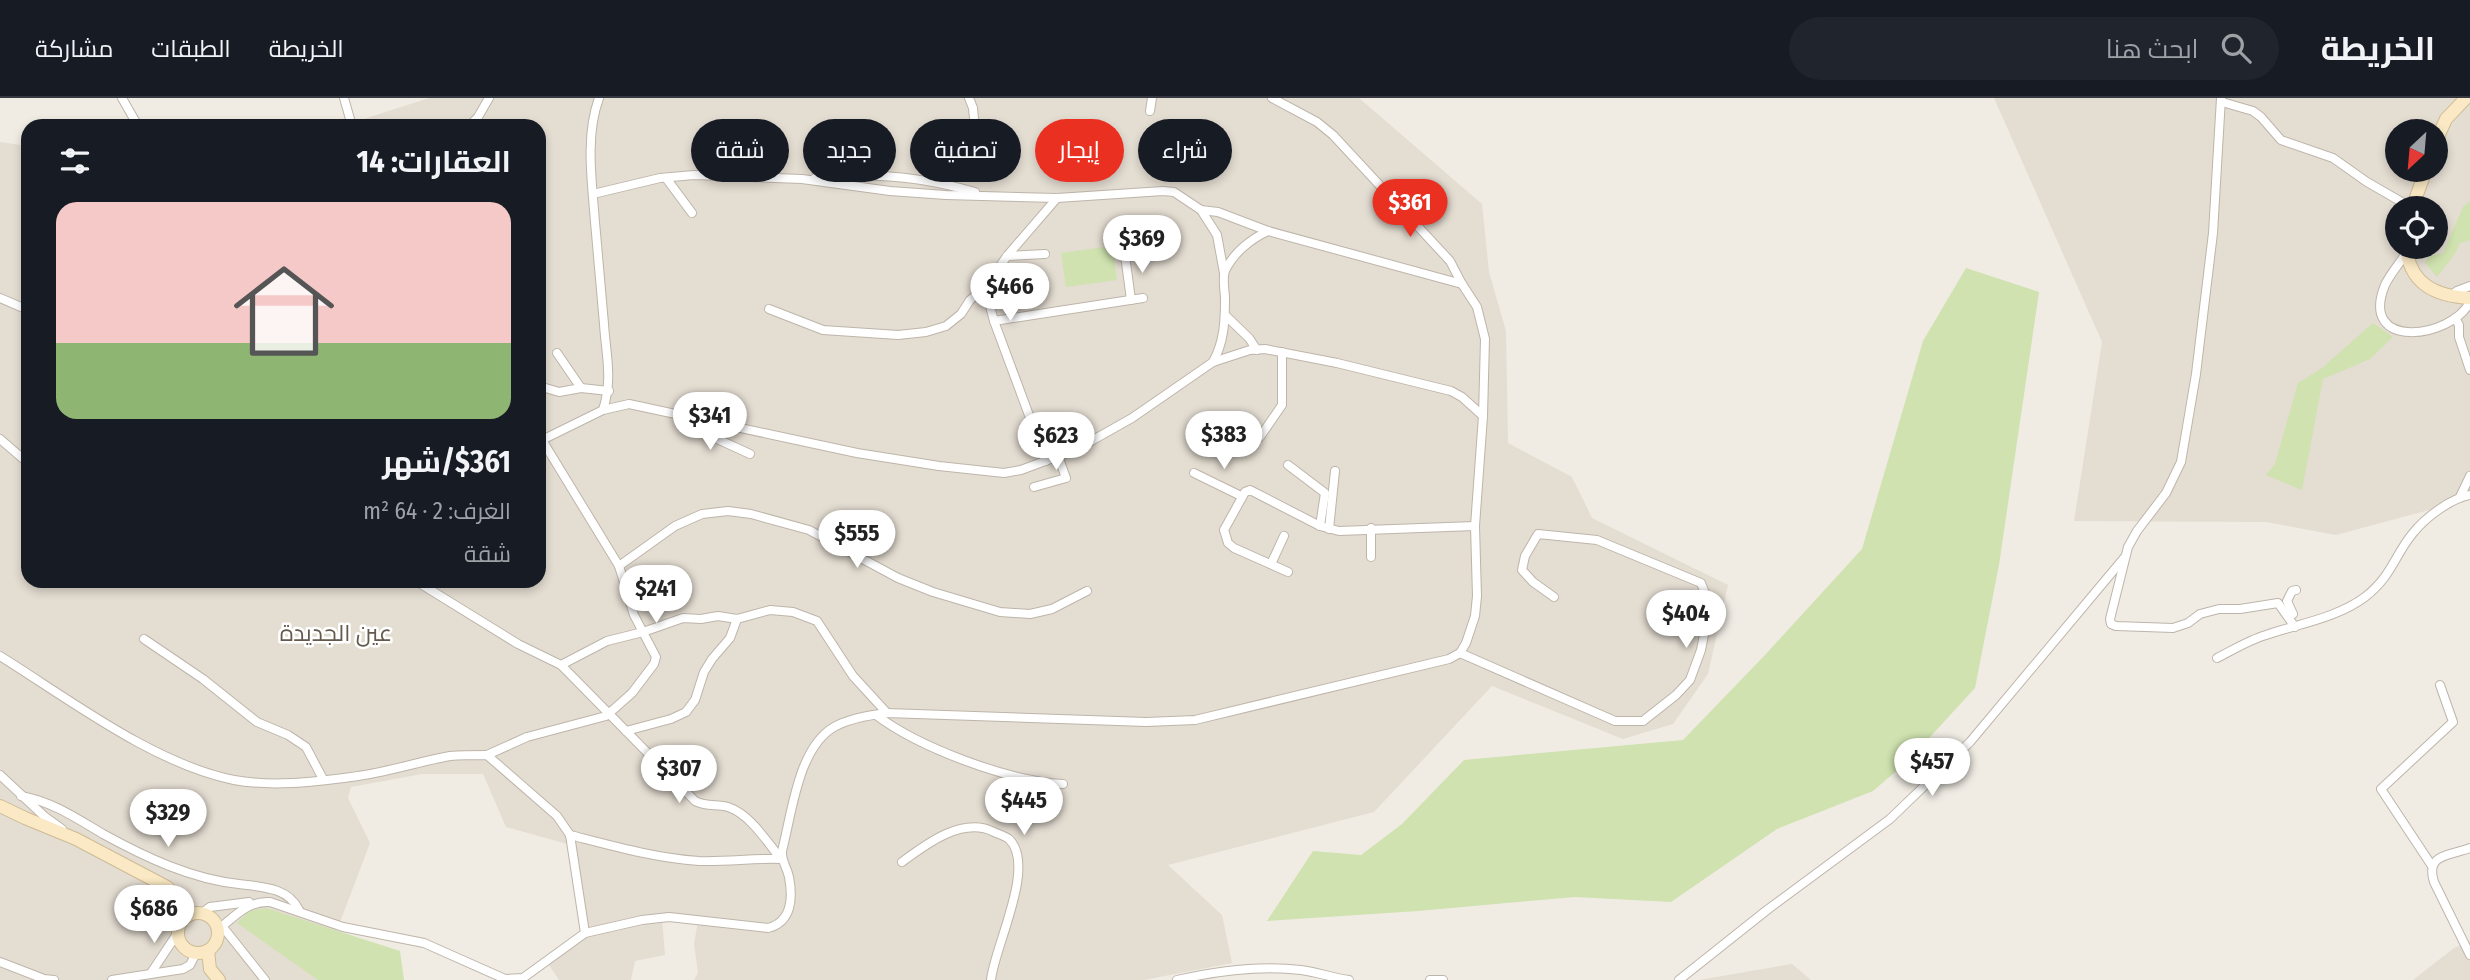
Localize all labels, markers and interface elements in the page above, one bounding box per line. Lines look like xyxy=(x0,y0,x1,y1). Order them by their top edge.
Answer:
search box xyxy=(1789,17,2279,80)
icon: search xyxy=(2217,29,2255,67)
text: الخريطة xyxy=(2321,29,2435,69)
text: ابحث هنا xyxy=(2106,34,2199,65)
text: مشاركة xyxy=(35,35,113,63)
text: الطبقات xyxy=(151,35,231,63)
text: الخريطة xyxy=(269,35,344,63)
chip: شقة xyxy=(691,119,789,182)
chip: جديد xyxy=(803,119,896,182)
chip: تصفية xyxy=(910,119,1021,182)
chip: إيجار xyxy=(1035,119,1124,182)
chip: شراء xyxy=(1138,119,1232,182)
north arrow xyxy=(2385,119,2448,182)
map controls xyxy=(2385,119,2448,259)
icon: filters xyxy=(56,142,94,180)
text: العقارات: 14 xyxy=(357,144,511,180)
pin: $361 xyxy=(1369,180,1451,239)
text: $361 xyxy=(1389,188,1431,216)
button: locate xyxy=(2385,196,2448,259)
pin: $369 xyxy=(1101,216,1183,275)
text: $369 xyxy=(1119,224,1165,252)
icon: home xyxy=(221,248,347,374)
pin: $466 xyxy=(969,264,1051,323)
text: $466 xyxy=(986,272,1034,300)
pin: $341 xyxy=(669,392,751,452)
text: $341 xyxy=(689,401,731,429)
pin: $623 xyxy=(1015,412,1097,472)
pin: $383 xyxy=(1183,412,1265,471)
text: $383 xyxy=(1201,420,1247,448)
text: $623 xyxy=(1034,421,1078,449)
text: $361/شهر xyxy=(382,444,511,480)
text: الغرف: 2 · 64 m² xyxy=(363,497,511,525)
pin: $555 xyxy=(816,510,898,570)
text: $555 xyxy=(834,519,880,547)
text: شقة xyxy=(464,540,511,568)
pin: $241 xyxy=(615,566,697,625)
text: $241 xyxy=(635,574,677,602)
pin: $404 xyxy=(1645,590,1727,650)
text: $404 xyxy=(1662,599,1710,627)
district label: عين الجديدة xyxy=(280,619,392,647)
pin: $457 xyxy=(1891,738,1973,798)
pin: $307 xyxy=(638,746,720,805)
text: $457 xyxy=(1910,747,1954,775)
text: $307 xyxy=(657,754,701,782)
pin: $445 xyxy=(983,778,1065,837)
text: $445 xyxy=(1001,786,1047,814)
pin: $329 xyxy=(127,790,209,849)
text: $329 xyxy=(146,798,190,826)
pin: $686 xyxy=(113,886,195,945)
text: $686 xyxy=(130,894,178,922)

